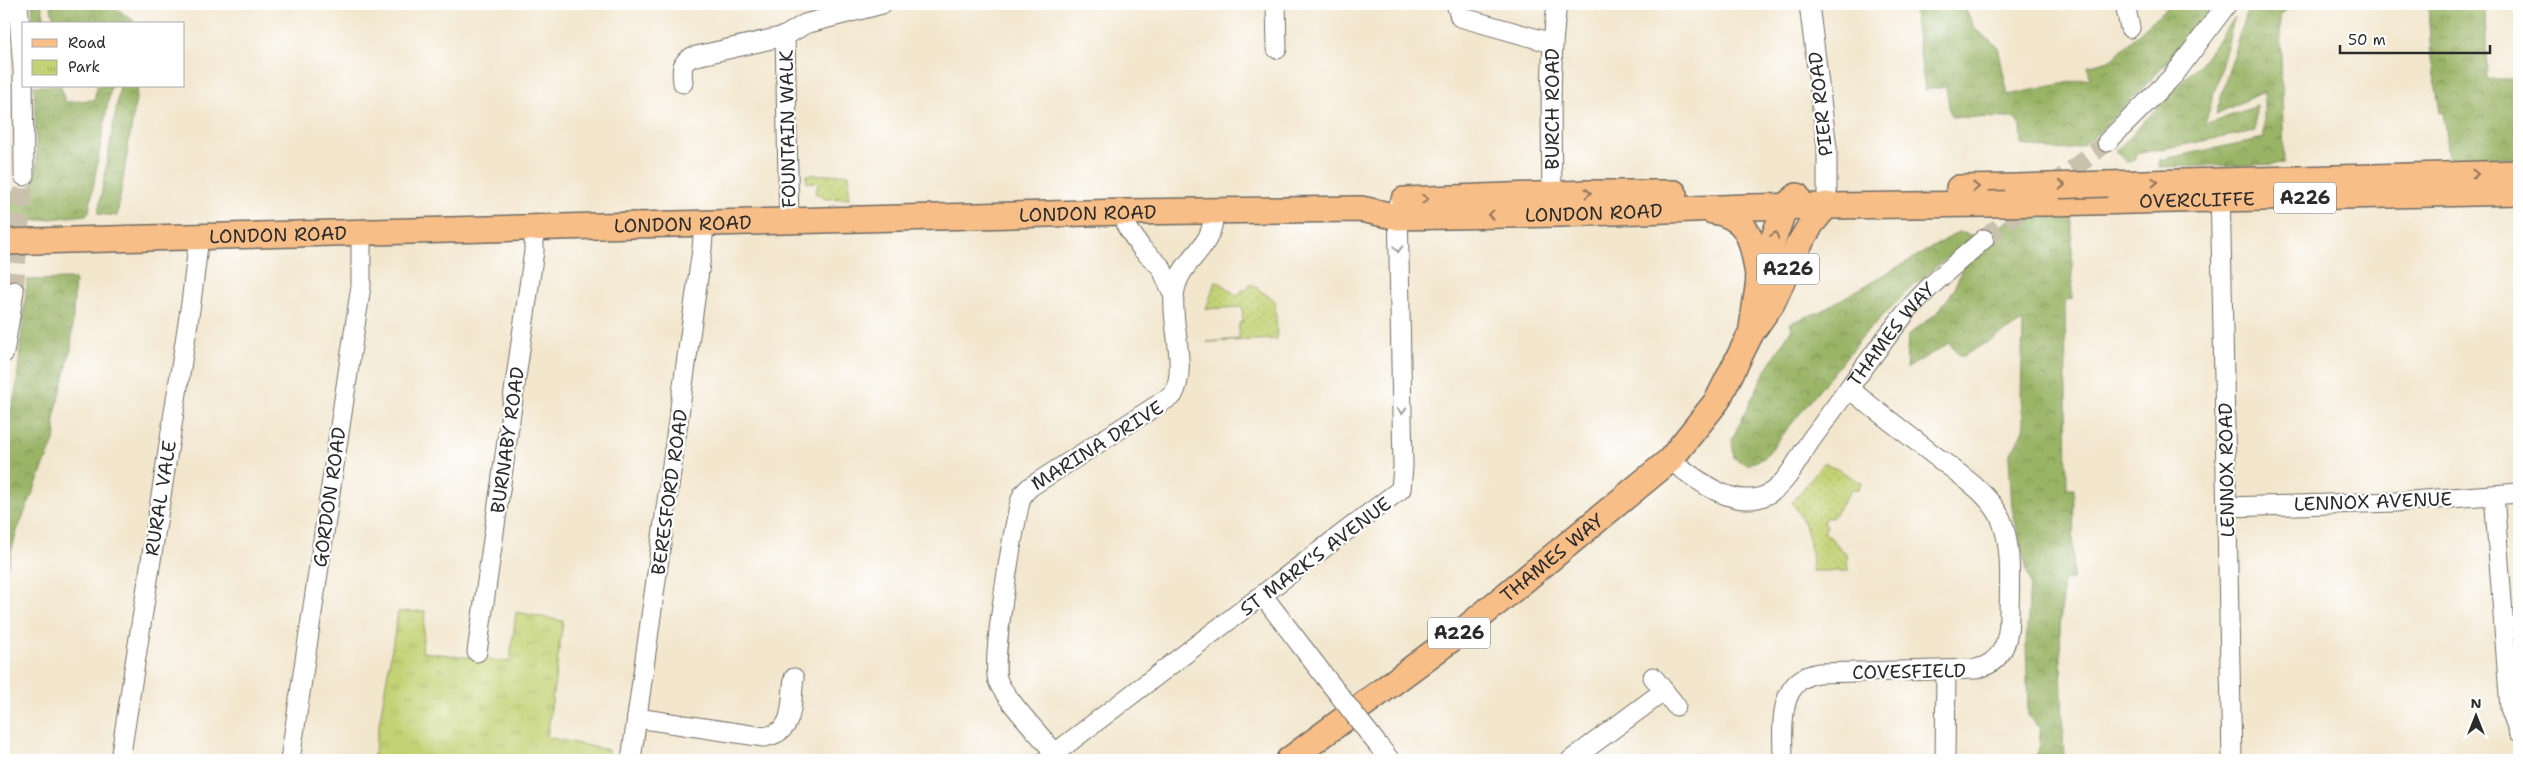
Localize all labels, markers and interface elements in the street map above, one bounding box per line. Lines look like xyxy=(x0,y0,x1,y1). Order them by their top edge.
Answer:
legend xyxy=(22,22,185,88)
scale bar xyxy=(2340,22,2490,54)
text: 50 m xyxy=(2348,30,2386,50)
text: Road xyxy=(68,33,106,53)
street label: BURCH ROAD xyxy=(1540,48,1565,170)
street label: FOUNTAIN WALK xyxy=(774,50,801,208)
street label: PIER ROAD xyxy=(1803,50,1838,157)
text: Park xyxy=(68,57,100,77)
one-way arrow xyxy=(2471,168,2479,179)
one-way arrow xyxy=(2152,177,2160,187)
one-way arrow xyxy=(2058,180,2066,190)
one-way arrow xyxy=(1972,182,1980,192)
road number: A226 xyxy=(2274,182,2336,214)
street label: OVERCLIFFE xyxy=(2139,186,2255,214)
one-way arrow xyxy=(1584,188,1592,199)
one-way arrow xyxy=(1422,194,1430,204)
street label: LONDON ROAD xyxy=(1525,198,1663,228)
street label: LONDON ROAD xyxy=(1018,200,1157,228)
street label: LONDON ROAD xyxy=(614,210,752,239)
one-way arrow xyxy=(1487,210,1494,220)
street label: LONDON ROAD xyxy=(209,221,347,249)
one-way arrow xyxy=(1770,232,1780,240)
one-way arrow xyxy=(1393,245,1403,253)
road number: A226 xyxy=(1757,253,1819,284)
street label: THAMES WAY xyxy=(1842,276,1941,392)
street label: BURNABY ROAD xyxy=(485,365,530,515)
street label: MARINA DRIVE xyxy=(1026,395,1168,496)
street label: LENNOX ROAD xyxy=(2213,402,2240,538)
street label: BERESFORD ROAD xyxy=(645,408,693,576)
one-way arrow xyxy=(1397,408,1407,415)
street label: GORDON ROAD xyxy=(307,425,352,569)
street label: RURAL VALE xyxy=(139,438,182,558)
street label: LENNOX AVENUE xyxy=(2293,486,2453,517)
street label: ST MARK'S AVENUE xyxy=(1235,491,1396,622)
street label: THAMES WAY xyxy=(1495,507,1610,608)
road number: A226 xyxy=(1428,618,1490,648)
street label: COVESFIELD xyxy=(1852,658,1966,685)
north arrow xyxy=(2450,692,2500,742)
text: N xyxy=(2470,694,2482,712)

